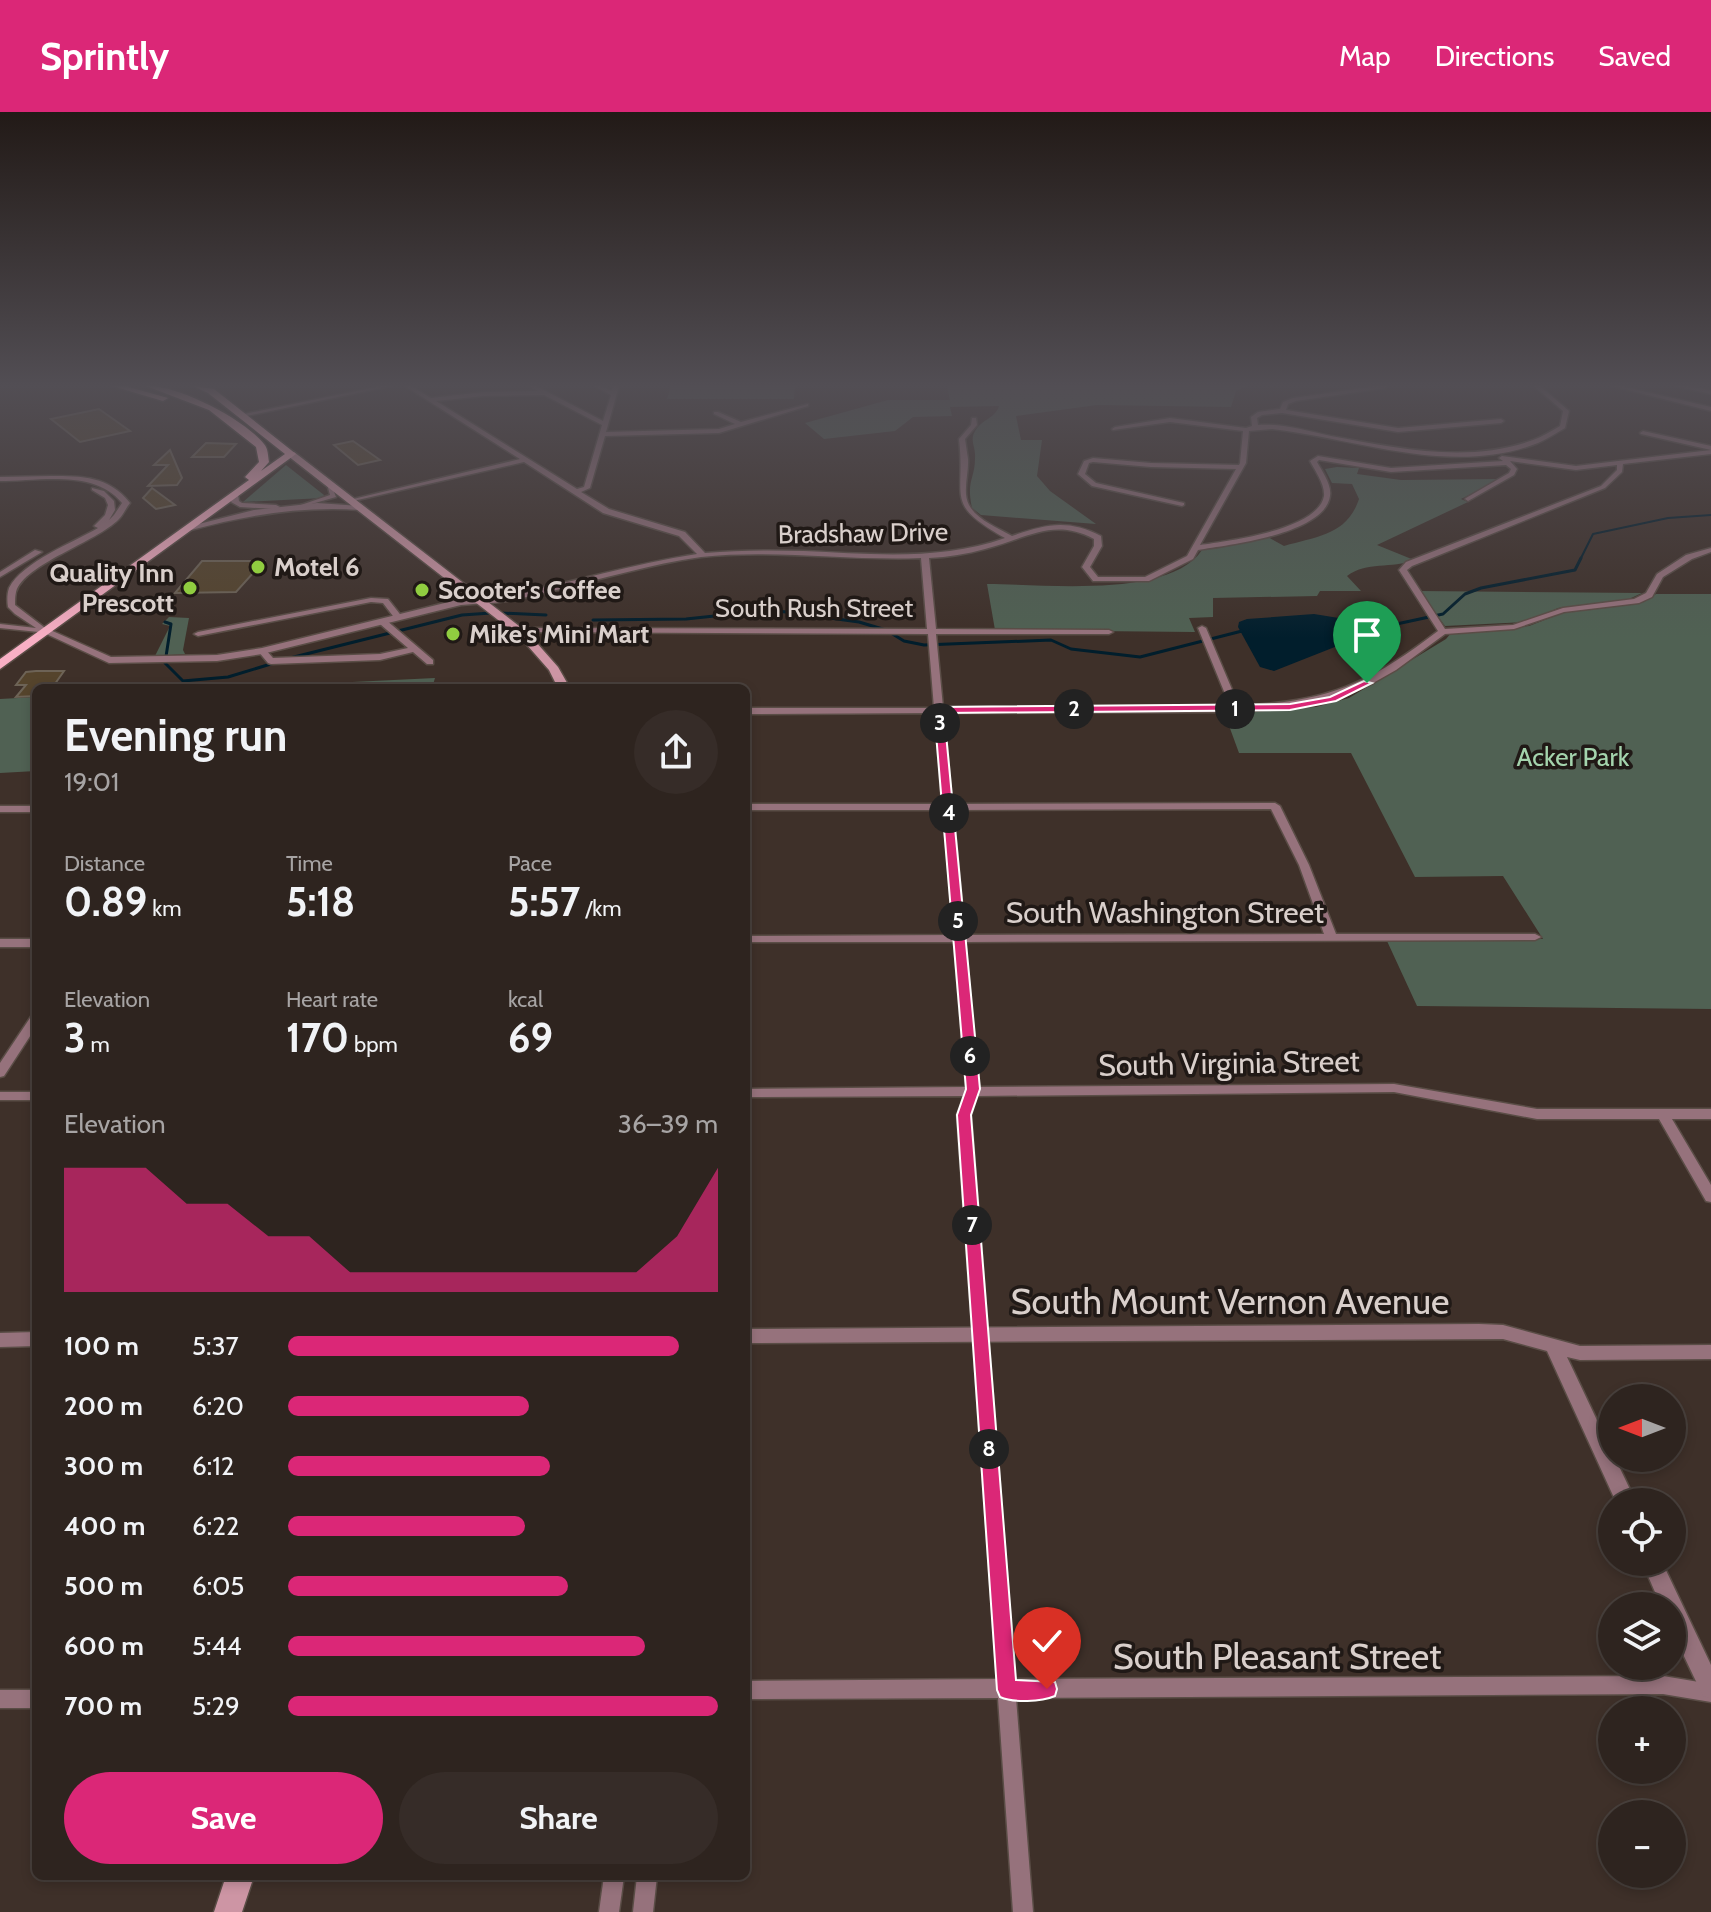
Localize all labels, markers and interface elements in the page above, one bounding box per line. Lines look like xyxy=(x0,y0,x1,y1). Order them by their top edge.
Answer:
text: Sprintly xyxy=(40,33,169,80)
text: Map xyxy=(1339,39,1391,73)
text: Directions xyxy=(1435,39,1554,73)
text: Saved xyxy=(1598,39,1671,73)
street label: Bradshaw Drive xyxy=(778,516,948,550)
place label: Motel 6 xyxy=(274,551,360,583)
place label: Quality Inn Prescott xyxy=(49,557,174,619)
marker: Motel 6 xyxy=(249,558,267,576)
place label: Scooter's Coffee xyxy=(438,574,621,606)
marker: Quality Inn Prescott xyxy=(181,579,199,597)
marker: Scooter's Coffee xyxy=(413,581,431,599)
street label: South Rush Street xyxy=(715,592,913,624)
pin xyxy=(1333,601,1401,683)
icon: arrive xyxy=(1345,613,1389,657)
place label: Mike's Mini Mart xyxy=(469,618,649,650)
marker: Mike's Mini Mart xyxy=(444,625,462,643)
pin: 2 xyxy=(1054,689,1094,729)
pin: 1 xyxy=(1215,689,1255,729)
text: 2 xyxy=(1068,695,1080,722)
text: 1 xyxy=(1231,695,1239,722)
pin: 3 xyxy=(920,703,960,743)
text: Evening run xyxy=(64,709,287,762)
text: 3 xyxy=(934,709,946,736)
button: share xyxy=(634,710,718,794)
park label: Acker Park xyxy=(1517,741,1630,773)
text: 19:01 xyxy=(64,766,119,798)
pin: 4 xyxy=(929,793,969,833)
text: 4 xyxy=(942,799,956,826)
text: Distance xyxy=(64,850,145,877)
text: Time xyxy=(286,850,333,877)
text: Pace xyxy=(508,850,552,877)
text: 0.89 xyxy=(64,877,147,926)
text: 5:18 xyxy=(286,877,355,926)
text: 5:57 xyxy=(508,877,580,926)
street label: South Washington Street xyxy=(1006,894,1324,931)
text: km xyxy=(147,895,181,922)
text: /km xyxy=(580,895,621,922)
pin: 5 xyxy=(938,901,978,941)
text: 5 xyxy=(952,907,964,934)
text: Elevation xyxy=(64,986,150,1013)
text: Heart rate xyxy=(286,986,378,1013)
text: kcal xyxy=(508,986,543,1013)
text: 3 xyxy=(64,1013,86,1062)
text: 170 xyxy=(286,1013,349,1062)
text: 69 xyxy=(508,1013,553,1062)
text: m xyxy=(86,1031,110,1058)
text: bpm xyxy=(349,1031,398,1058)
pin: 6 xyxy=(950,1036,990,1076)
text: 6 xyxy=(964,1042,976,1069)
street label: South Virginia Street xyxy=(1098,1042,1360,1084)
text: Elevation xyxy=(64,1108,166,1140)
text: 36–39 m xyxy=(618,1108,718,1140)
pin: 7 xyxy=(952,1205,992,1245)
text: 7 xyxy=(966,1211,978,1238)
street label: South Mount Vernon Avenue xyxy=(1011,1279,1449,1323)
text: 100 m xyxy=(64,1330,139,1362)
text: 5:37 xyxy=(192,1330,239,1362)
north arrow xyxy=(1598,1384,1686,1472)
map controls xyxy=(1598,1384,1686,1888)
text: 200 m xyxy=(64,1390,143,1422)
text: 6:20 xyxy=(192,1390,244,1422)
pin: 8 xyxy=(969,1429,1009,1469)
text: 8 xyxy=(982,1435,996,1462)
text: 300 m xyxy=(64,1450,143,1482)
text: 6:12 xyxy=(192,1450,234,1482)
button: locate xyxy=(1598,1488,1686,1576)
text: 400 m xyxy=(64,1510,145,1542)
text: 6:22 xyxy=(192,1510,239,1542)
text: 500 m xyxy=(64,1570,143,1602)
text: 6:05 xyxy=(192,1570,244,1602)
button: layers xyxy=(1598,1592,1686,1680)
pin xyxy=(1013,1607,1081,1689)
icon: check xyxy=(1025,1619,1069,1663)
text: 600 m xyxy=(64,1630,144,1662)
text: 5:44 xyxy=(192,1630,242,1662)
street label: South Pleasant Street xyxy=(1113,1634,1441,1678)
text: 700 m xyxy=(64,1690,142,1722)
text: 5:29 xyxy=(192,1690,240,1722)
button: + xyxy=(1598,1696,1686,1784)
button: Save xyxy=(64,1772,383,1864)
button: Share xyxy=(399,1772,718,1864)
button: − xyxy=(1598,1800,1686,1888)

